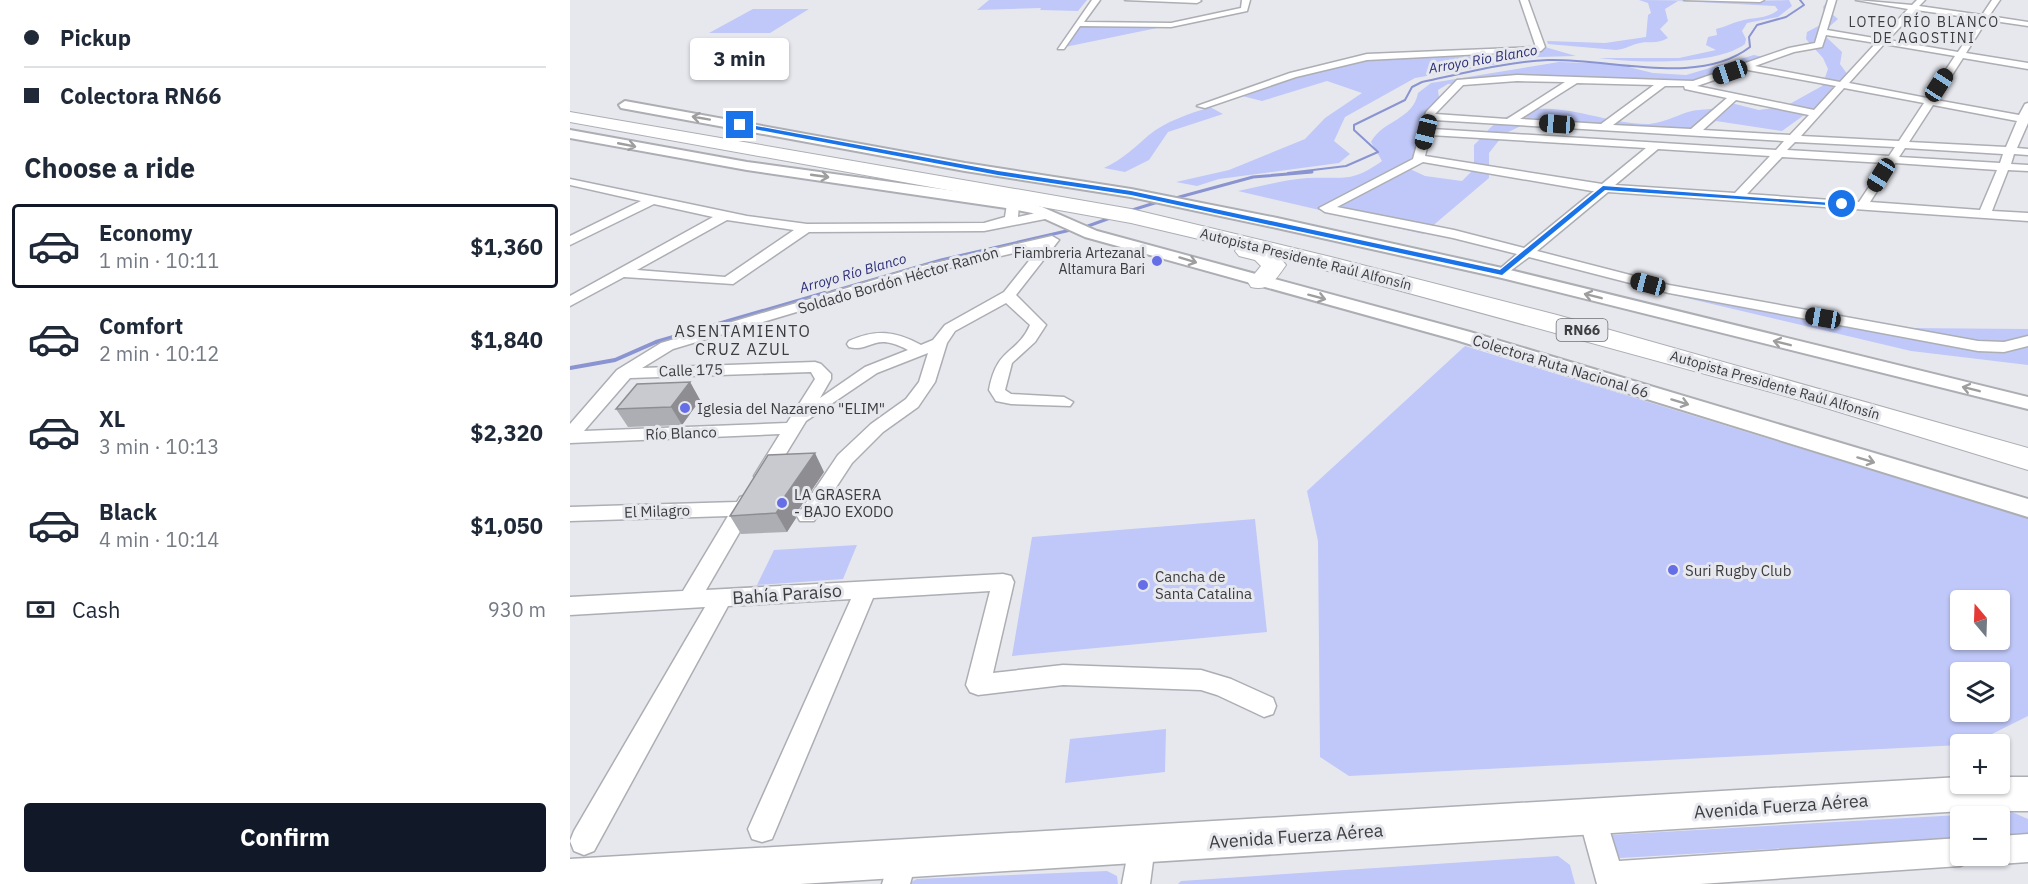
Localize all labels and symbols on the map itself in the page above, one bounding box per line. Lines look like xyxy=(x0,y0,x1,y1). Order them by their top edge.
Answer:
district label: LOTEO RÍO BLANCO DE AGOSTINI xyxy=(1848,12,2000,47)
callout: 3 min xyxy=(690,38,789,80)
water label: Arroyo Rio Blanco xyxy=(1426,41,1539,78)
car xyxy=(1710,58,1750,86)
car xyxy=(1922,65,1956,105)
route end xyxy=(726,111,753,138)
one-way arrow xyxy=(692,112,712,123)
car xyxy=(1413,112,1439,152)
car xyxy=(1538,114,1576,134)
one-way arrow xyxy=(617,140,637,151)
car xyxy=(1864,155,1898,195)
one-way arrow xyxy=(809,171,829,182)
route start xyxy=(1828,190,1855,217)
street label: Autopista Presidente Raúl Alfonsín xyxy=(1198,224,1414,294)
street label: Soldado Bordón Héctor Ramón xyxy=(795,242,1001,318)
place label: Fiambreria Artezanal Altamura Bari xyxy=(1014,244,1145,278)
water label: Arroyo Río Blanco xyxy=(797,249,909,297)
marker: Fiambreria Artezanal Altamura Bari xyxy=(1150,254,1164,268)
one-way arrow xyxy=(1178,255,1197,266)
car xyxy=(1628,271,1668,297)
one-way arrow xyxy=(1583,289,1602,301)
one-way arrow xyxy=(1307,292,1326,303)
car xyxy=(1804,306,1842,330)
road number: RN66 xyxy=(1556,319,1608,341)
district label: ASENTAMIENTO CRUZ AZUL xyxy=(675,321,811,359)
street label: Colectora Ruta Nacional 66 xyxy=(1470,330,1652,402)
one-way arrow xyxy=(1773,336,1792,348)
street label: Autopista Presidente Raúl Alfonsín xyxy=(1668,346,1882,424)
street label: Calle 175 xyxy=(659,359,723,381)
one-way arrow xyxy=(1962,383,1981,395)
one-way arrow xyxy=(1670,397,1689,408)
place label: Iglesia del Nazareno "ELIM" xyxy=(697,399,885,418)
marker: Iglesia del Nazareno "ELIM" xyxy=(678,401,692,415)
street label: Río Blanco xyxy=(645,422,717,444)
one-way arrow xyxy=(1856,455,1875,466)
place label: LA GRASERA - BAJO EXODO xyxy=(794,485,894,521)
marker: LA GRASERA - BAJO EXODO xyxy=(775,496,789,510)
street label: El Milagro xyxy=(624,500,690,522)
place label: Suri Rugby Club xyxy=(1685,561,1791,580)
marker: Suri Rugby Club xyxy=(1666,563,1680,577)
place label: Cancha de Santa Catalina xyxy=(1155,567,1252,603)
marker: Cancha de Santa Catalina xyxy=(1136,578,1150,592)
street label: Bahía Paraíso xyxy=(731,579,843,609)
north arrow xyxy=(1950,590,2010,650)
street label: Avenida Fuerza Aérea xyxy=(1693,788,1869,824)
street label: Avenida Fuerza Aérea xyxy=(1208,818,1384,854)

